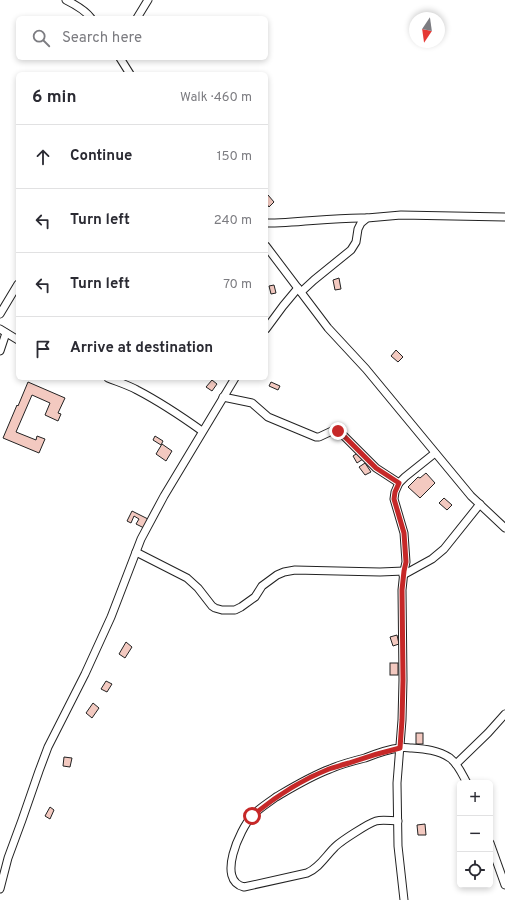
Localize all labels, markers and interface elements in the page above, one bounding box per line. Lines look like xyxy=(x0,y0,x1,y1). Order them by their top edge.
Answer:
north arrow xyxy=(409,12,445,48)
search box xyxy=(16,16,268,60)
icon: search xyxy=(30,27,52,49)
text: Search here xyxy=(62,29,142,48)
text: 6 min xyxy=(32,87,76,109)
text: Walk · 460 m xyxy=(180,90,252,106)
icon: ahead xyxy=(32,146,54,168)
text: Continue xyxy=(70,147,132,166)
text: 150 m xyxy=(217,149,252,165)
icon: left xyxy=(32,210,54,232)
text: Turn left xyxy=(70,211,130,230)
text: 240 m xyxy=(214,213,252,229)
icon: left xyxy=(32,274,54,296)
text: Turn left xyxy=(70,275,130,294)
text: 70 m xyxy=(223,277,252,293)
icon: arrive xyxy=(32,338,54,360)
text: Arrive at destination xyxy=(70,339,213,358)
route end xyxy=(329,422,347,440)
map controls xyxy=(457,780,493,888)
button: + xyxy=(457,780,493,816)
route start xyxy=(243,807,261,825)
button: − xyxy=(457,816,493,852)
button: locate xyxy=(457,852,493,888)

